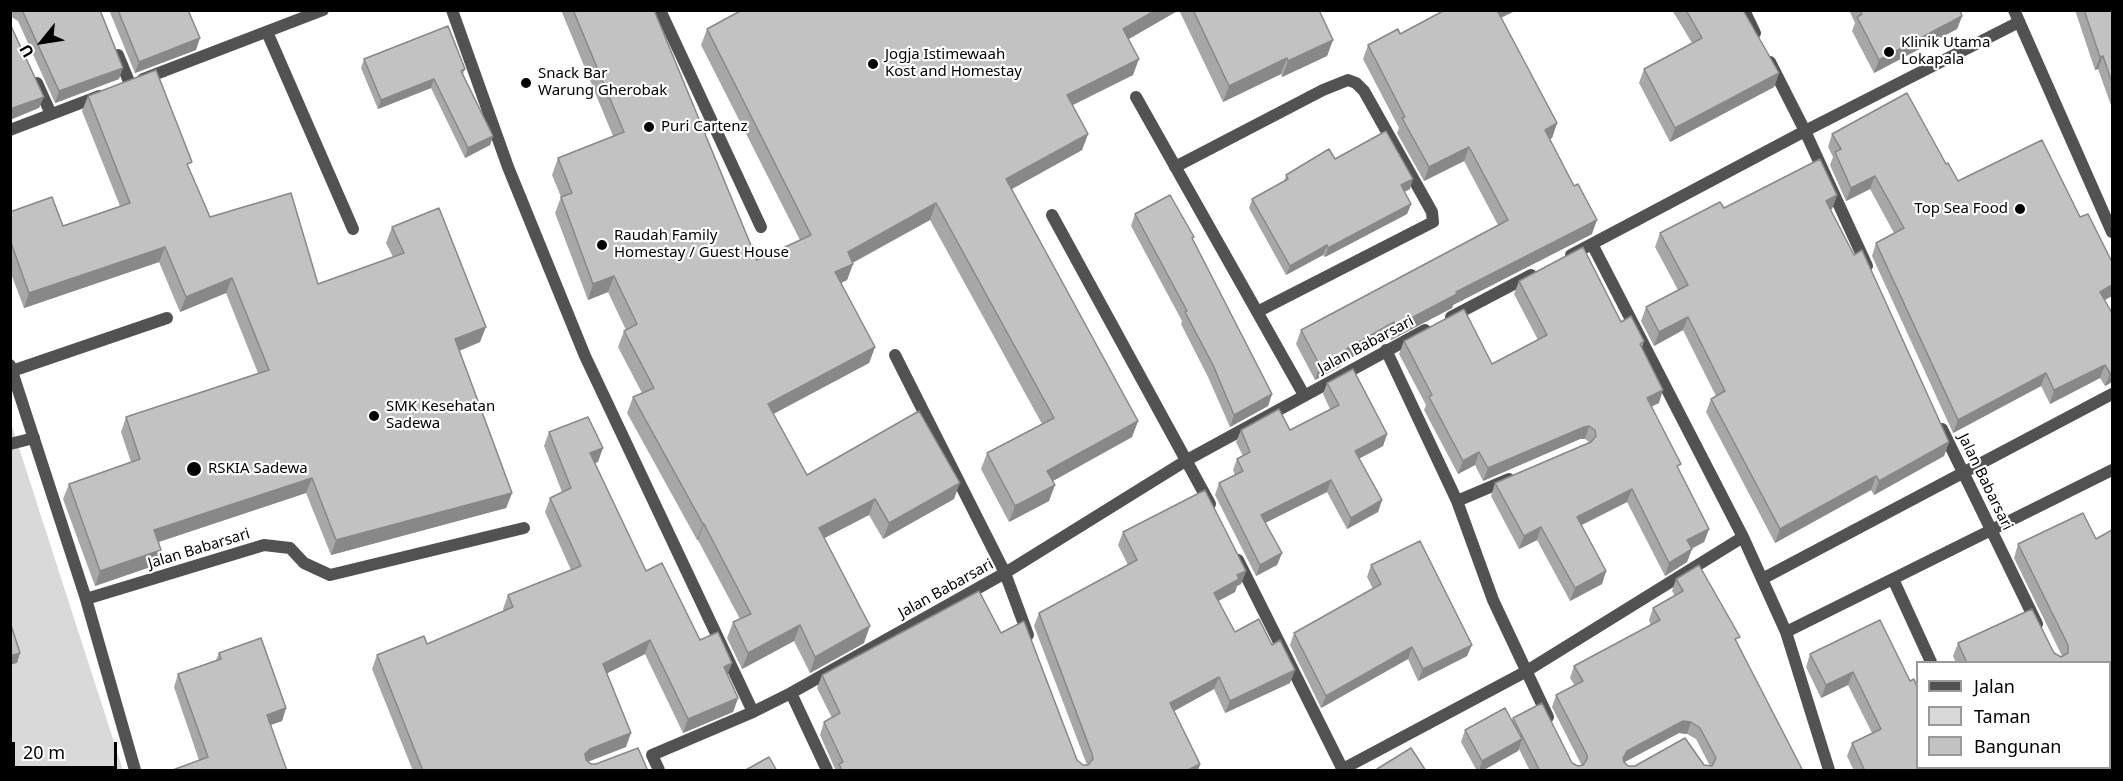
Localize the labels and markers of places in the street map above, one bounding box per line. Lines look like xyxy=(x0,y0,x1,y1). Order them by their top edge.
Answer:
place label: Klinik Utama Lokapala xyxy=(1901,34,1990,69)
marker: Klinik Utama Lokapala xyxy=(1882,45,1896,59)
place label: Jogja Istimewaah Kost and Homestay xyxy=(885,46,1022,81)
marker: Jogja Istimewaah Kost and Homestay xyxy=(866,57,880,71)
place label: Snack Bar Warung Gherobak xyxy=(538,65,667,100)
marker: Snack Bar Warung Gherobak xyxy=(519,76,533,90)
place label: Puri Cartenz xyxy=(661,118,748,136)
marker: Puri Cartenz xyxy=(642,120,656,134)
place label: Top Sea Food xyxy=(1914,200,2008,218)
marker: Top Sea Food xyxy=(2013,202,2027,216)
place label: Raudah Family Homestay / Guest House xyxy=(614,227,789,262)
marker: Raudah Family Homestay / Guest House xyxy=(595,238,609,252)
place label: SMK Kesehatan Sadewa xyxy=(386,398,495,433)
marker: SMK Kesehatan Sadewa xyxy=(367,409,381,423)
marker: RSKIA Sadewa xyxy=(185,460,203,478)
place label: RSKIA Sadewa xyxy=(208,460,308,478)

